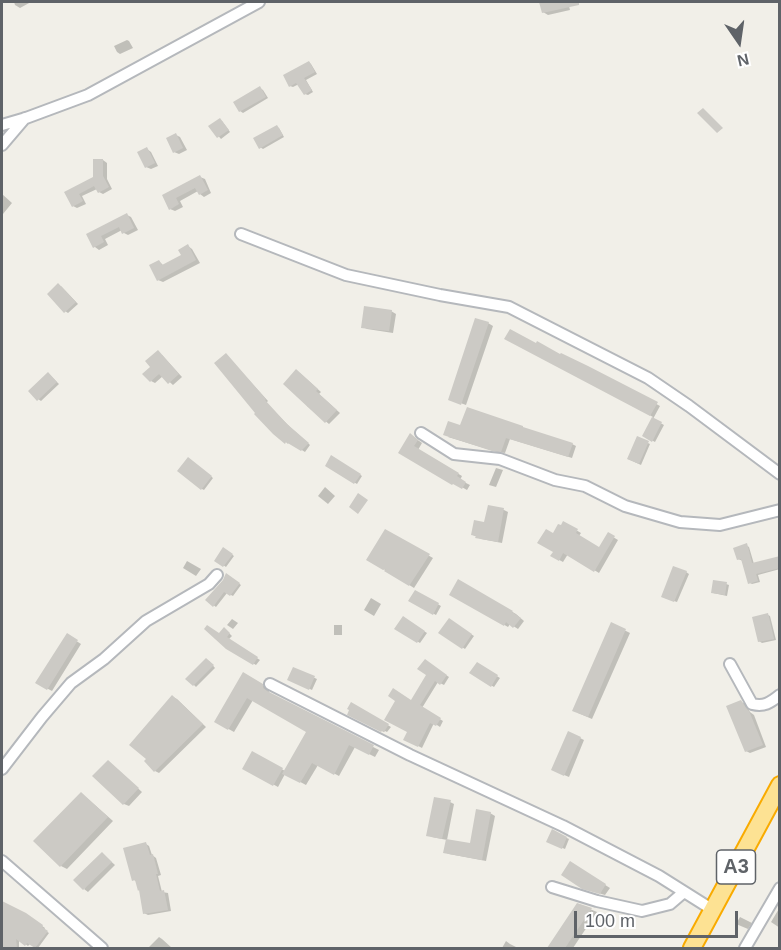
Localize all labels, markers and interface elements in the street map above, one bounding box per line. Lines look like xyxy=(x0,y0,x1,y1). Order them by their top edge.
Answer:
north arrow xyxy=(709,12,769,72)
text: N xyxy=(736,50,751,70)
road number: A3 xyxy=(716,850,756,884)
scale bar xyxy=(577,899,740,937)
text: 100 m xyxy=(585,911,635,931)

